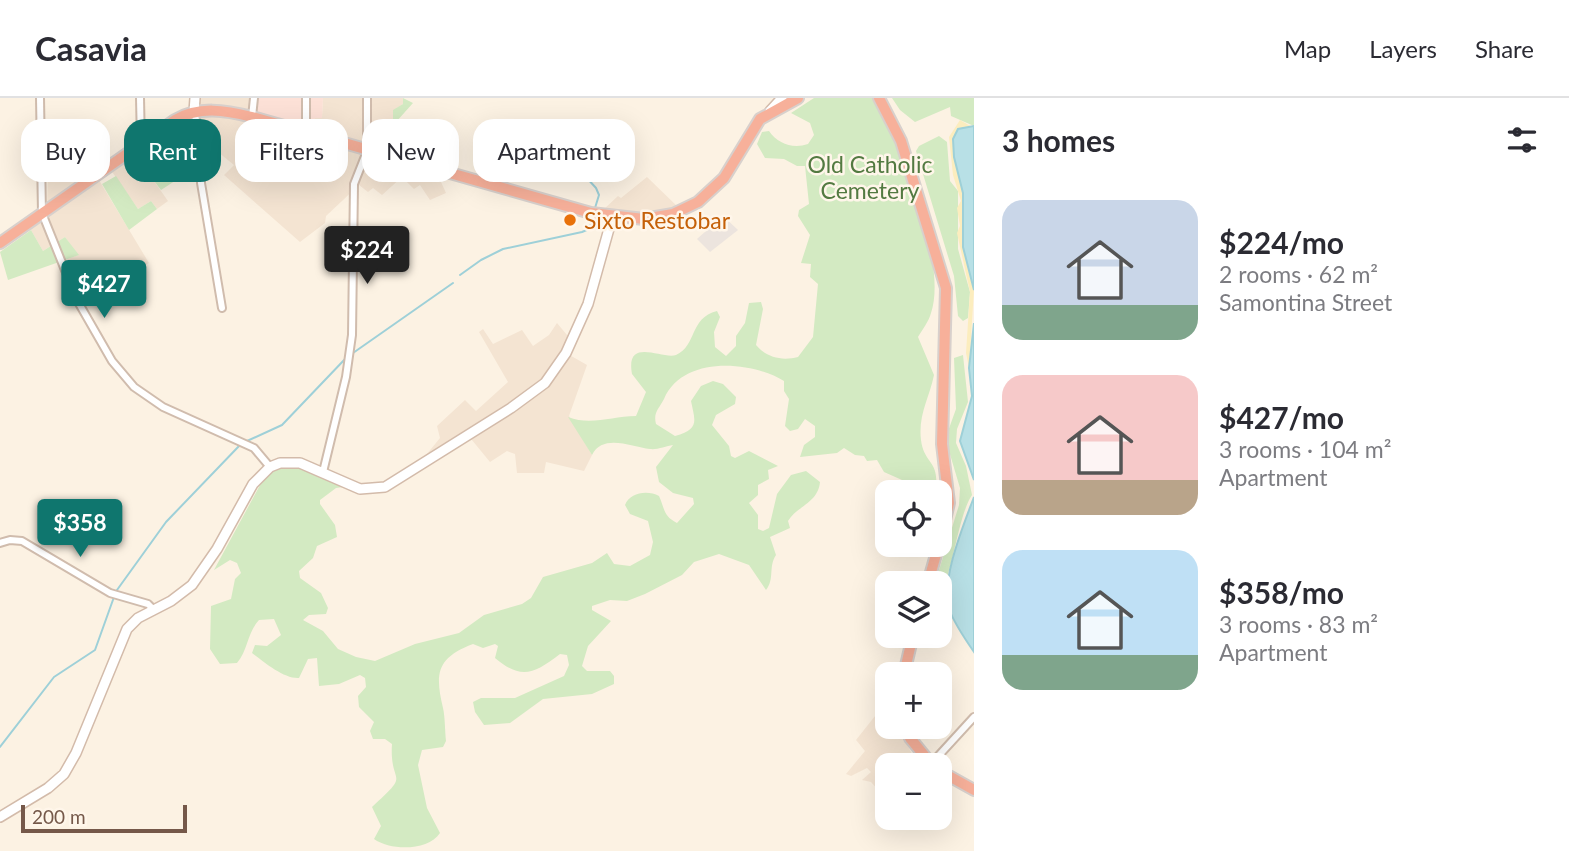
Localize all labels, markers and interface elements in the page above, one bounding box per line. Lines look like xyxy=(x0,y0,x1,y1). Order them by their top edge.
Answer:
text: Casavia xyxy=(35,28,147,68)
text: Map xyxy=(1284,34,1331,63)
text: Layers xyxy=(1369,34,1437,63)
text: Share xyxy=(1475,34,1534,63)
chip: Buy xyxy=(21,119,110,182)
chip: Rent xyxy=(124,119,221,182)
chip: Filters xyxy=(235,119,348,182)
chip: New xyxy=(362,119,459,182)
chip: Apartment xyxy=(473,119,635,182)
icon: filters xyxy=(1503,121,1541,159)
text: 3 homes xyxy=(1002,122,1115,158)
park label: Old Catholic Cemetery xyxy=(807,150,933,204)
place label: Sixto Restobar xyxy=(584,206,731,234)
marker: Sixto Restobar xyxy=(562,212,578,228)
text: $224/mo xyxy=(1219,224,1344,260)
pin: $224 xyxy=(326,226,408,286)
icon: home xyxy=(1058,228,1142,312)
text: $224 xyxy=(340,235,394,263)
pin: $427 xyxy=(63,260,145,320)
text: 2 rooms · 62 m² xyxy=(1219,260,1378,288)
text: $427 xyxy=(77,269,131,297)
text: Samontina Street xyxy=(1219,288,1392,316)
text: $427/mo xyxy=(1219,399,1344,435)
icon: home xyxy=(1058,403,1142,487)
text: 3 rooms · 104 m² xyxy=(1219,435,1391,463)
text: Apartment xyxy=(1219,463,1327,491)
map controls xyxy=(875,480,952,830)
button: locate xyxy=(875,480,952,557)
pin: $358 xyxy=(39,500,121,559)
text: $358 xyxy=(53,508,107,536)
button: layers xyxy=(875,571,952,648)
text: $358/mo xyxy=(1219,574,1344,610)
icon: home xyxy=(1058,578,1142,662)
text: 3 rooms · 83 m² xyxy=(1219,610,1378,638)
text: Apartment xyxy=(1219,638,1327,666)
button: + xyxy=(875,662,952,739)
button: − xyxy=(875,753,952,830)
scale bar xyxy=(21,802,187,834)
text: 200 m xyxy=(32,805,86,828)

